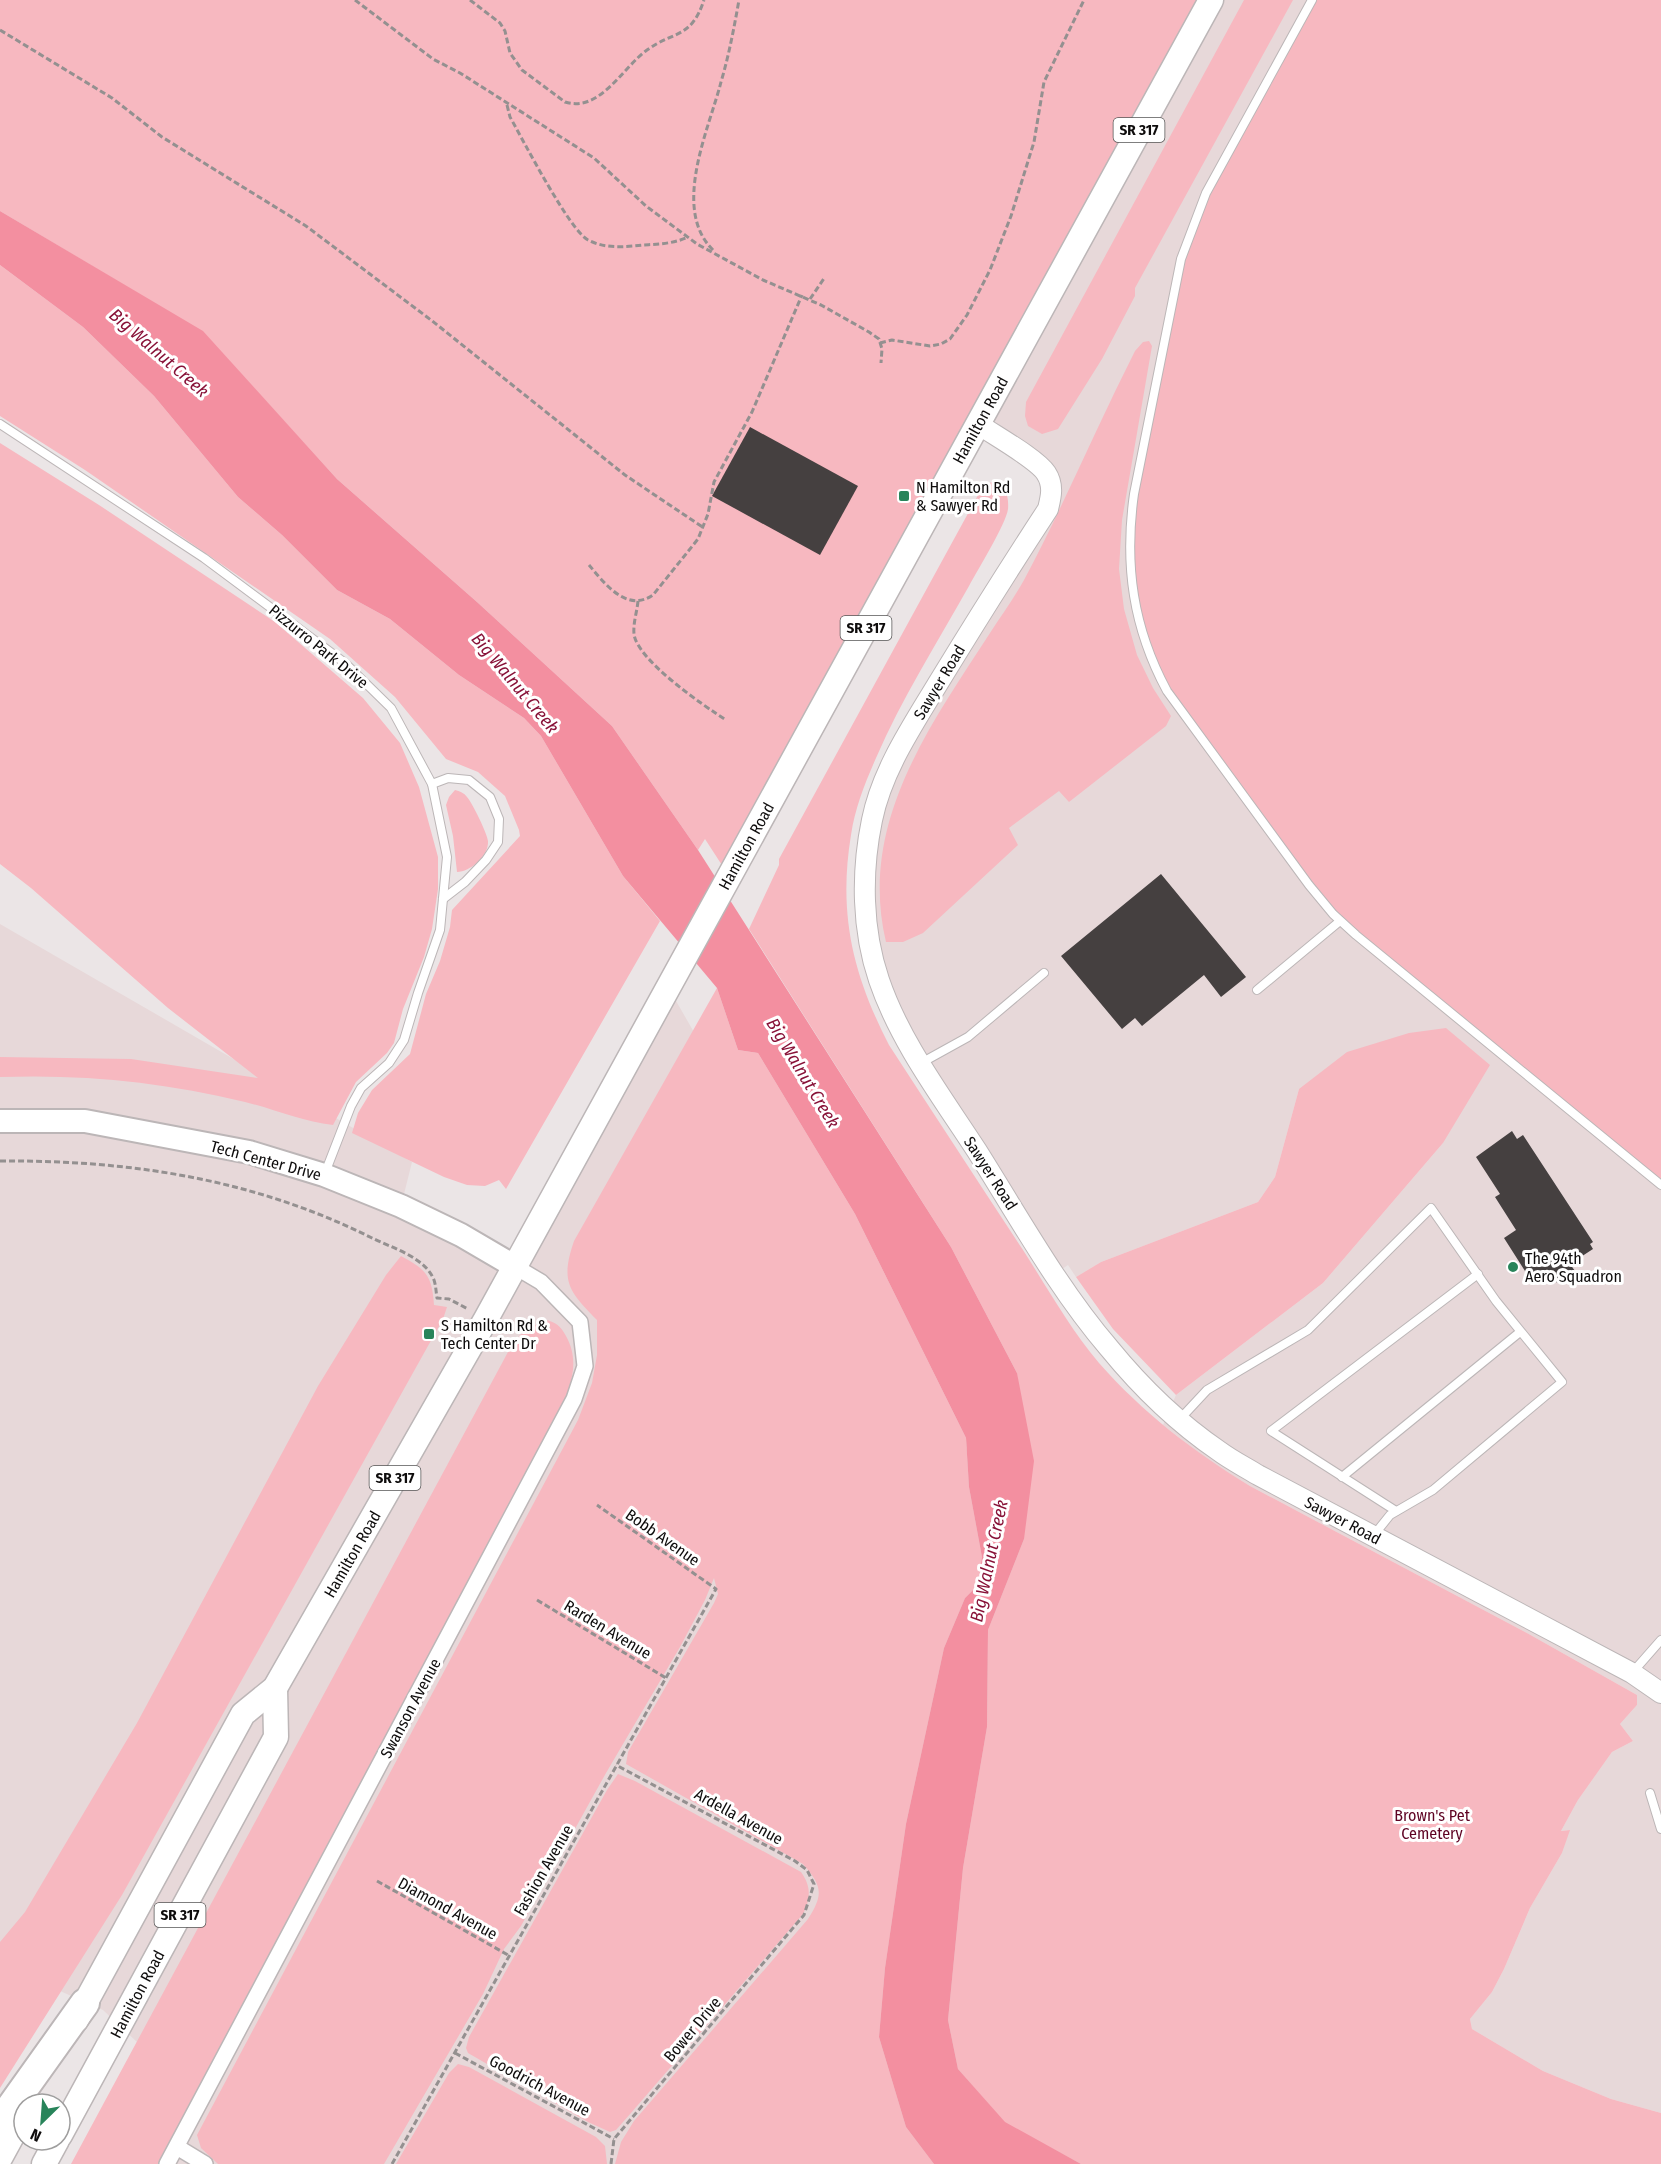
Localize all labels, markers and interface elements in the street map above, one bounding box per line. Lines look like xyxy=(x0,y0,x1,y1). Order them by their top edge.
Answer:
road number: SR 317 xyxy=(1114,118,1164,142)
water label: Big Walnut Creek xyxy=(105,304,213,402)
street label: Hamilton Road xyxy=(949,373,1012,467)
place label: N Hamilton Rd & Sawyer Rd xyxy=(916,478,1010,515)
marker: N Hamilton Rd & Sawyer Rd xyxy=(897,489,911,503)
street label: Pizzurro Park Drive xyxy=(265,601,372,692)
road number: SR 317 xyxy=(840,616,892,640)
water label: Big Walnut Creek xyxy=(467,628,563,738)
street label: Sawyer Road xyxy=(910,642,969,723)
street label: Hamilton Road xyxy=(715,799,778,893)
water label: Big Walnut Creek xyxy=(762,1014,845,1132)
street label: Sawyer Road xyxy=(960,1133,1021,1214)
street label: Tech Center Drive xyxy=(208,1137,323,1184)
place label: The 94th Aero Squadron xyxy=(1525,1249,1622,1286)
marker: The 94th Aero Squadron xyxy=(1506,1260,1520,1274)
place label: S Hamilton Rd & Tech Center Dr xyxy=(441,1316,548,1353)
marker: S Hamilton Rd & Tech Center Dr xyxy=(422,1327,436,1341)
road number: SR 317 xyxy=(370,1466,420,1490)
street label: Sawyer Road xyxy=(1301,1492,1384,1548)
water label: Big Walnut Creek xyxy=(965,1498,1013,1624)
street label: Bobb Avenue xyxy=(622,1505,703,1570)
street label: Hamilton Road xyxy=(320,1508,385,1601)
street label: Rarden Avenue xyxy=(561,1596,655,1663)
street label: Swanson Avenue xyxy=(376,1655,445,1761)
street label: Ardella Avenue xyxy=(691,1784,786,1849)
park label: Brown's Pet Cemetery xyxy=(1394,1806,1471,1843)
street label: Fashion Avenue xyxy=(510,1821,577,1919)
street label: Diamond Avenue xyxy=(395,1873,501,1944)
road number: SR 317 xyxy=(154,1903,206,1927)
street label: Hamilton Road xyxy=(106,1947,169,2041)
street label: Bower Drive xyxy=(660,1993,725,2066)
street label: Goodrich Avenue xyxy=(486,2051,593,2120)
north arrow xyxy=(12,2092,72,2152)
text: N xyxy=(28,2125,44,2146)

